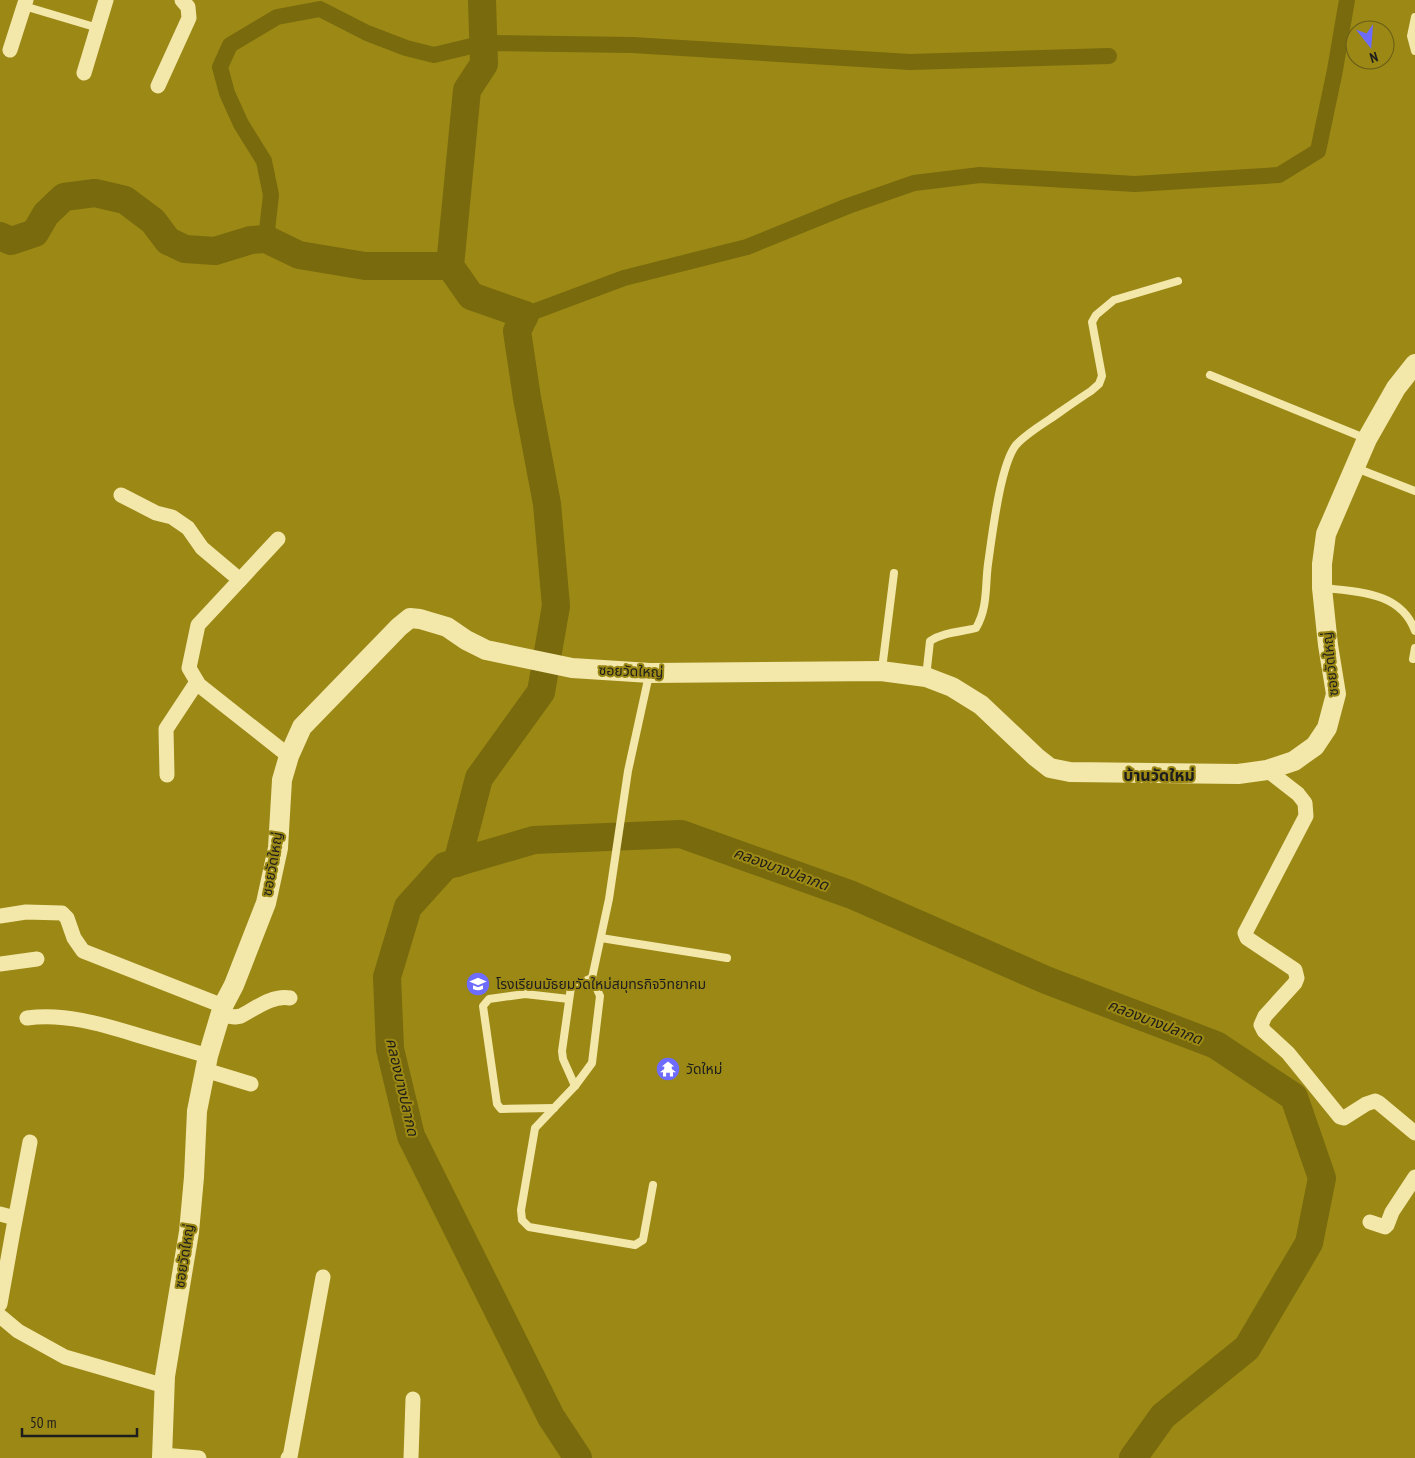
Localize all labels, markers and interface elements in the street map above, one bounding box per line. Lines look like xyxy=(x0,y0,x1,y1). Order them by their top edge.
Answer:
north arrow xyxy=(1345,20,1395,70)
text: N xyxy=(1368,48,1380,67)
street label: ซอยวัดใหญ่ xyxy=(1318,631,1342,697)
street label: ซอยวัดใหญ่ xyxy=(598,661,664,681)
district label: บ้านวัดใหม่ xyxy=(1123,765,1195,785)
street label: ซอยวัดใหญ่ xyxy=(258,831,286,897)
water label: คลองบางปลากด xyxy=(731,843,832,895)
school or university icon: โรงเรียนมัธยมวัดใหม่สมุทรกิจวิทยาคม xyxy=(465,971,491,997)
place label: โรงเรียนมัธยมวัดใหม่สมุทรกิจวิทยาคม xyxy=(496,975,706,993)
water label: คลองบางปลากด xyxy=(1105,995,1206,1049)
water label: คลองบางปลากด xyxy=(382,1036,423,1138)
temple icon: วัดใหม่ xyxy=(655,1056,681,1082)
place label: วัดใหม่ xyxy=(686,1060,722,1078)
street label: ซอยวัดใหญ่ xyxy=(170,1223,198,1289)
scale bar xyxy=(22,1406,138,1438)
text: 50 m xyxy=(30,1413,56,1432)

